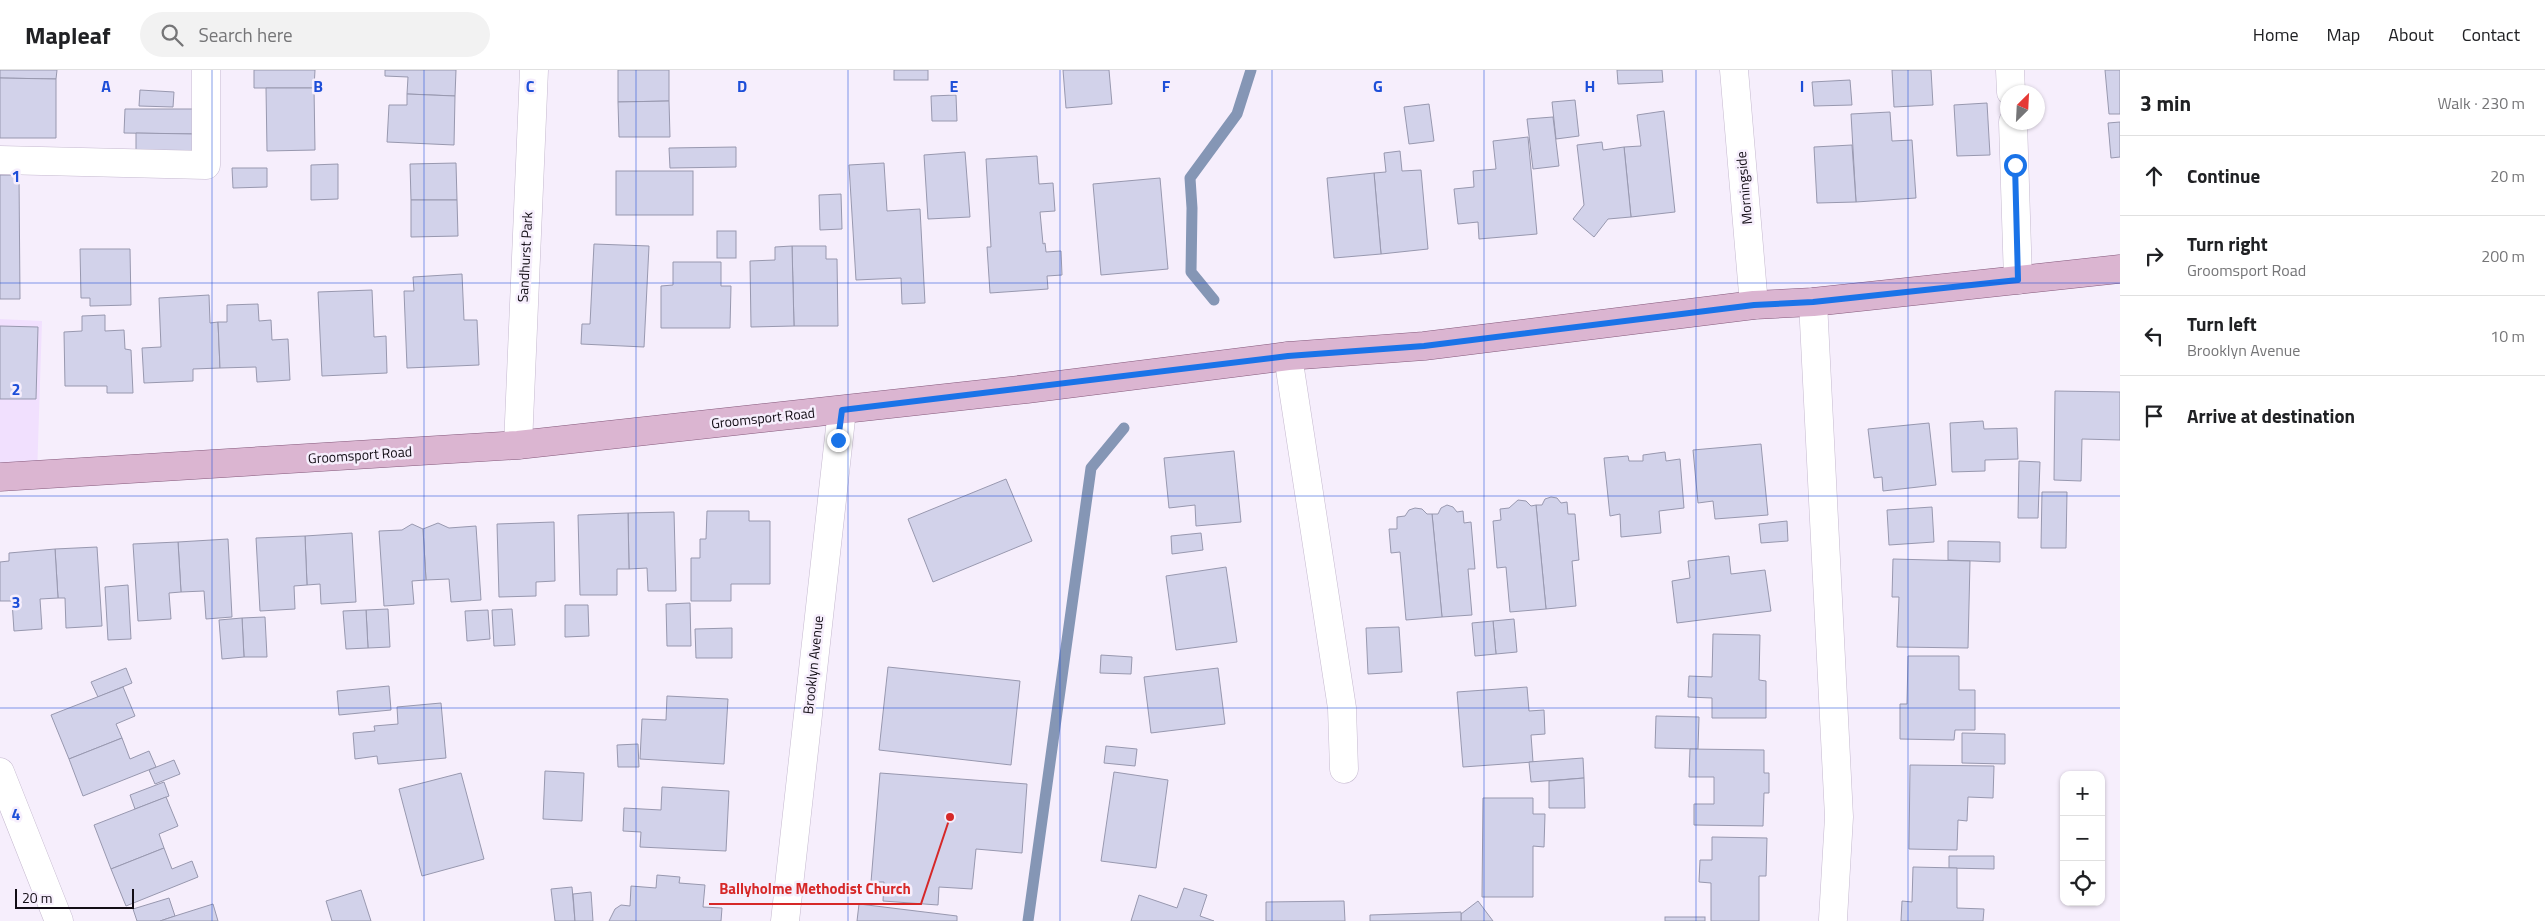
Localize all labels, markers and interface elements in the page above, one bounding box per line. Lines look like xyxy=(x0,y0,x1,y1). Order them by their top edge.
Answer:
search box xyxy=(140,12,490,57)
text: Mapleaf xyxy=(25,17,110,53)
text: Search here xyxy=(198,20,293,49)
icon: search xyxy=(158,21,186,49)
text: Home xyxy=(2253,21,2299,48)
text: Map xyxy=(2327,21,2360,48)
text: About xyxy=(2388,21,2434,48)
text: Contact xyxy=(2462,21,2520,48)
text: A xyxy=(101,74,111,98)
text: B xyxy=(313,74,323,98)
text: C xyxy=(526,74,535,98)
text: D xyxy=(737,74,747,98)
text: E xyxy=(950,74,959,98)
text: F xyxy=(1162,74,1171,98)
text: G xyxy=(1373,74,1383,98)
text: H xyxy=(1585,74,1595,98)
text: I xyxy=(1800,74,1804,98)
north arrow xyxy=(2000,85,2045,130)
text: 3 min xyxy=(2140,87,2191,119)
text: Walk · 230 m xyxy=(2437,91,2525,115)
street label: Morningside xyxy=(1730,151,1757,225)
route start xyxy=(2004,154,2027,177)
text: Continue xyxy=(2187,161,2260,190)
icon: ahead xyxy=(2140,162,2168,190)
text: 1 xyxy=(12,164,20,188)
text: 20 m xyxy=(2490,164,2525,188)
street label: Sandhurst Park xyxy=(512,211,537,303)
text: Turn right xyxy=(2187,229,2268,258)
icon: right xyxy=(2140,242,2168,270)
text: 200 m xyxy=(2481,244,2525,268)
text: Groomsport Road xyxy=(2187,258,2306,282)
text: Turn left xyxy=(2187,309,2257,338)
icon: left xyxy=(2140,322,2168,350)
text: 10 m xyxy=(2490,324,2525,348)
text: Brooklyn Avenue xyxy=(2187,338,2300,362)
text: 2 xyxy=(12,377,20,401)
text: Arrive at destination xyxy=(2187,401,2355,430)
street label: Groomsport Road xyxy=(710,402,816,433)
icon: arrive xyxy=(2140,402,2168,430)
route end xyxy=(827,429,850,452)
street label: Groomsport Road xyxy=(307,440,413,469)
text: 3 xyxy=(12,590,20,614)
street label: Brooklyn Avenue xyxy=(797,615,828,715)
map controls xyxy=(2060,771,2105,906)
button: + xyxy=(2060,771,2105,816)
text: 4 xyxy=(12,802,21,826)
button: − xyxy=(2060,816,2105,861)
button: locate xyxy=(2060,861,2105,906)
callout: Ballyholme Methodist Church xyxy=(709,874,921,904)
text: Ballyholme Methodist Church xyxy=(719,877,911,900)
scale bar xyxy=(15,886,134,909)
text: 20 m xyxy=(22,887,52,908)

